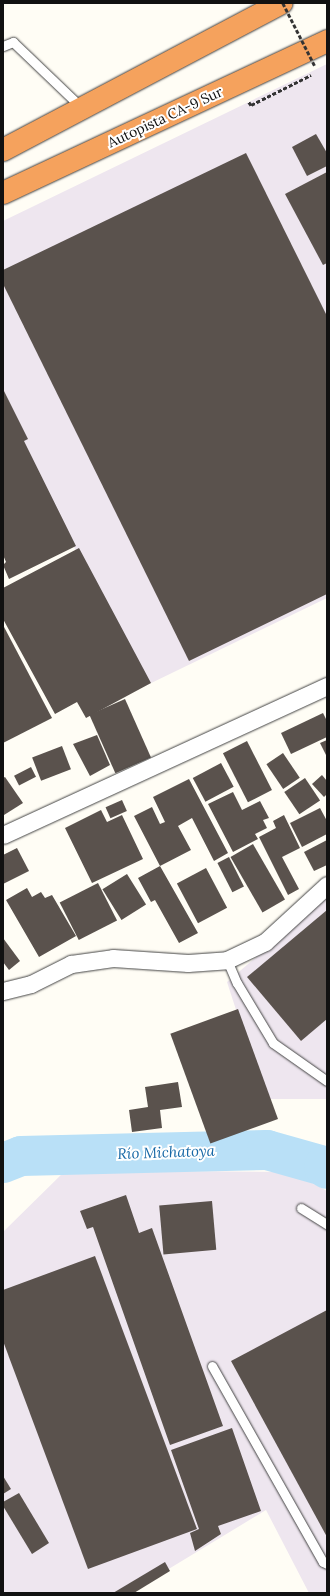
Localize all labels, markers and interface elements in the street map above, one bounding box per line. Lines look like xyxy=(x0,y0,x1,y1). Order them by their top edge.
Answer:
street label: Autopista CA-9 Sur xyxy=(105,83,225,151)
water label: Río Michatoya xyxy=(117,1141,215,1163)

